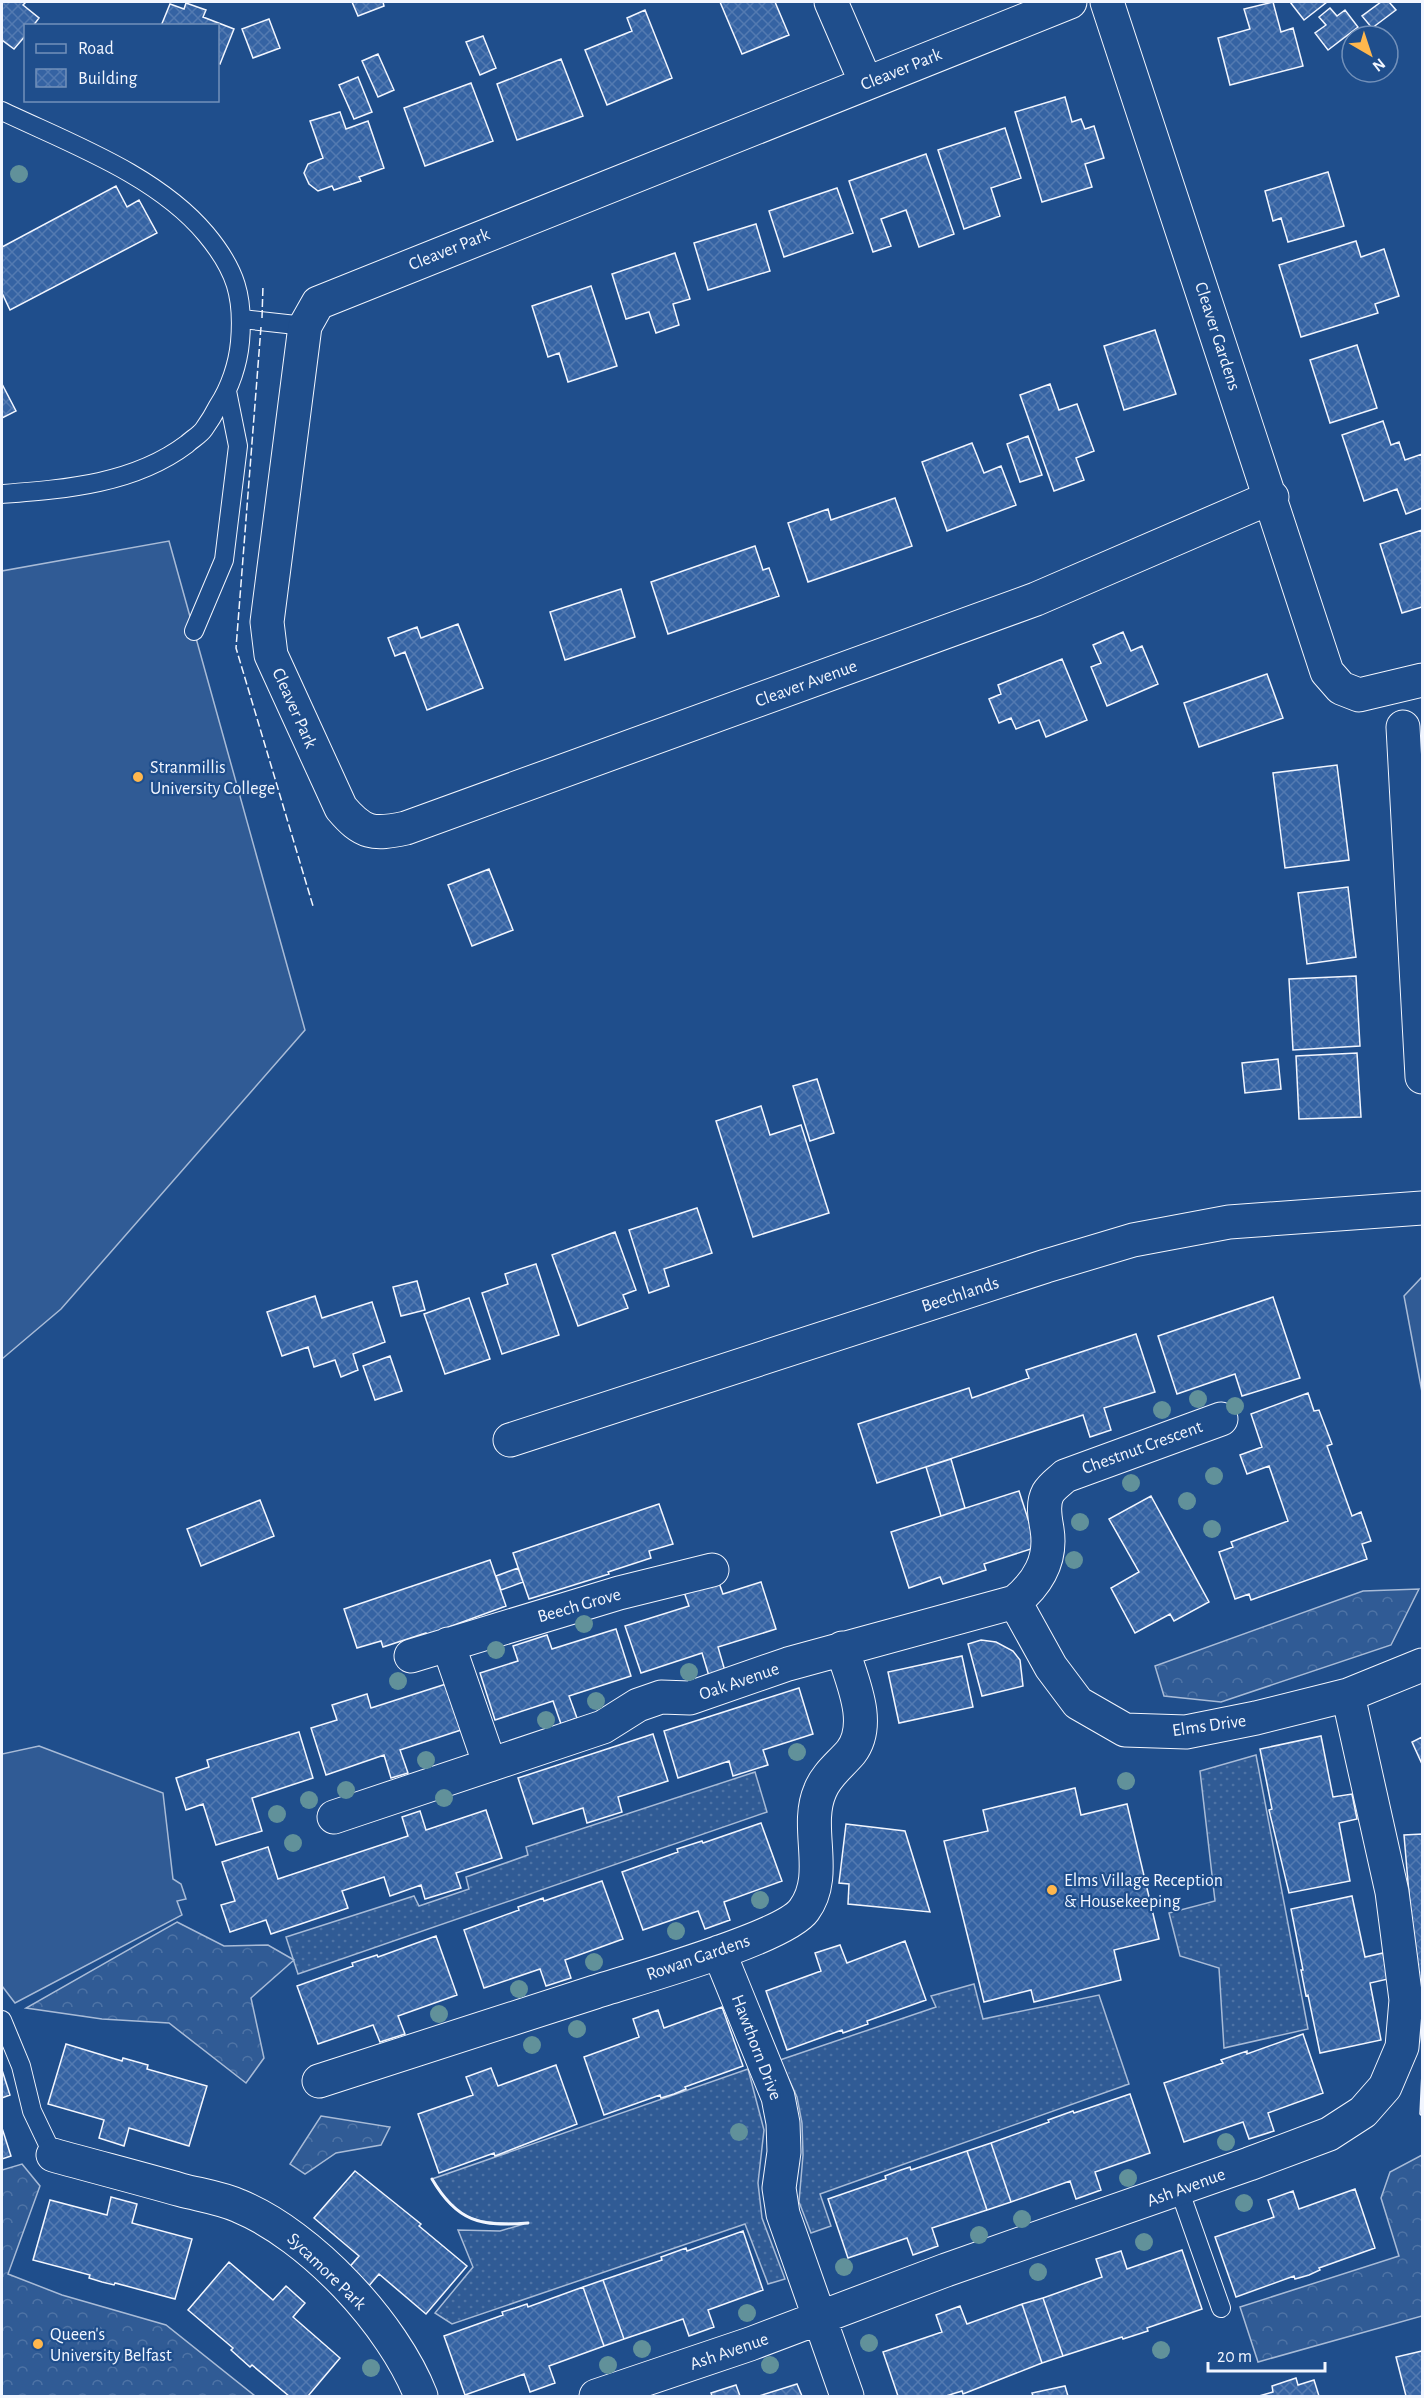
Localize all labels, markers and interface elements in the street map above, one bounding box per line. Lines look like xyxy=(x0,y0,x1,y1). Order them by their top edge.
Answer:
legend xyxy=(24,24,219,102)
north arrow xyxy=(1340,24,1400,84)
text: Road xyxy=(78,40,114,58)
street label: Cleaver Park xyxy=(858,45,945,94)
text: N xyxy=(1369,55,1388,75)
text: Building xyxy=(78,70,138,88)
street label: Cleaver Park xyxy=(406,225,493,274)
street label: Cleaver Gardens xyxy=(1191,280,1243,393)
street label: Cleaver Avenue xyxy=(753,657,860,711)
street label: Cleaver Park xyxy=(268,666,320,752)
place label: Stranmillis University College xyxy=(150,759,275,798)
marker: Stranmillis University College xyxy=(131,770,145,784)
street label: Beechlands xyxy=(919,1274,1001,1316)
street label: Chestnut Crescent xyxy=(1080,1418,1205,1478)
street label: Beech Grove xyxy=(536,1585,623,1626)
street label: Oak Avenue xyxy=(697,1660,782,1704)
street label: Elms Drive xyxy=(1171,1712,1247,1740)
place label: Elms Village Reception & Housekeeping xyxy=(1064,1872,1223,1911)
marker: Elms Village Reception & Housekeeping xyxy=(1045,1883,1059,1897)
street label: Rowan Gardens xyxy=(644,1932,752,1984)
street label: Hawthorn Drive xyxy=(728,1992,784,2103)
street label: Ash Avenue xyxy=(1145,2165,1228,2210)
street label: Sycamore Park xyxy=(283,2230,370,2314)
place label: Queen's University Belfast xyxy=(50,2326,172,2365)
street label: Ash Avenue xyxy=(688,2330,771,2374)
scale bar xyxy=(1208,2335,1325,2373)
marker: Queen's University Belfast xyxy=(31,2337,45,2351)
text: 20 m xyxy=(1217,2348,1252,2366)

